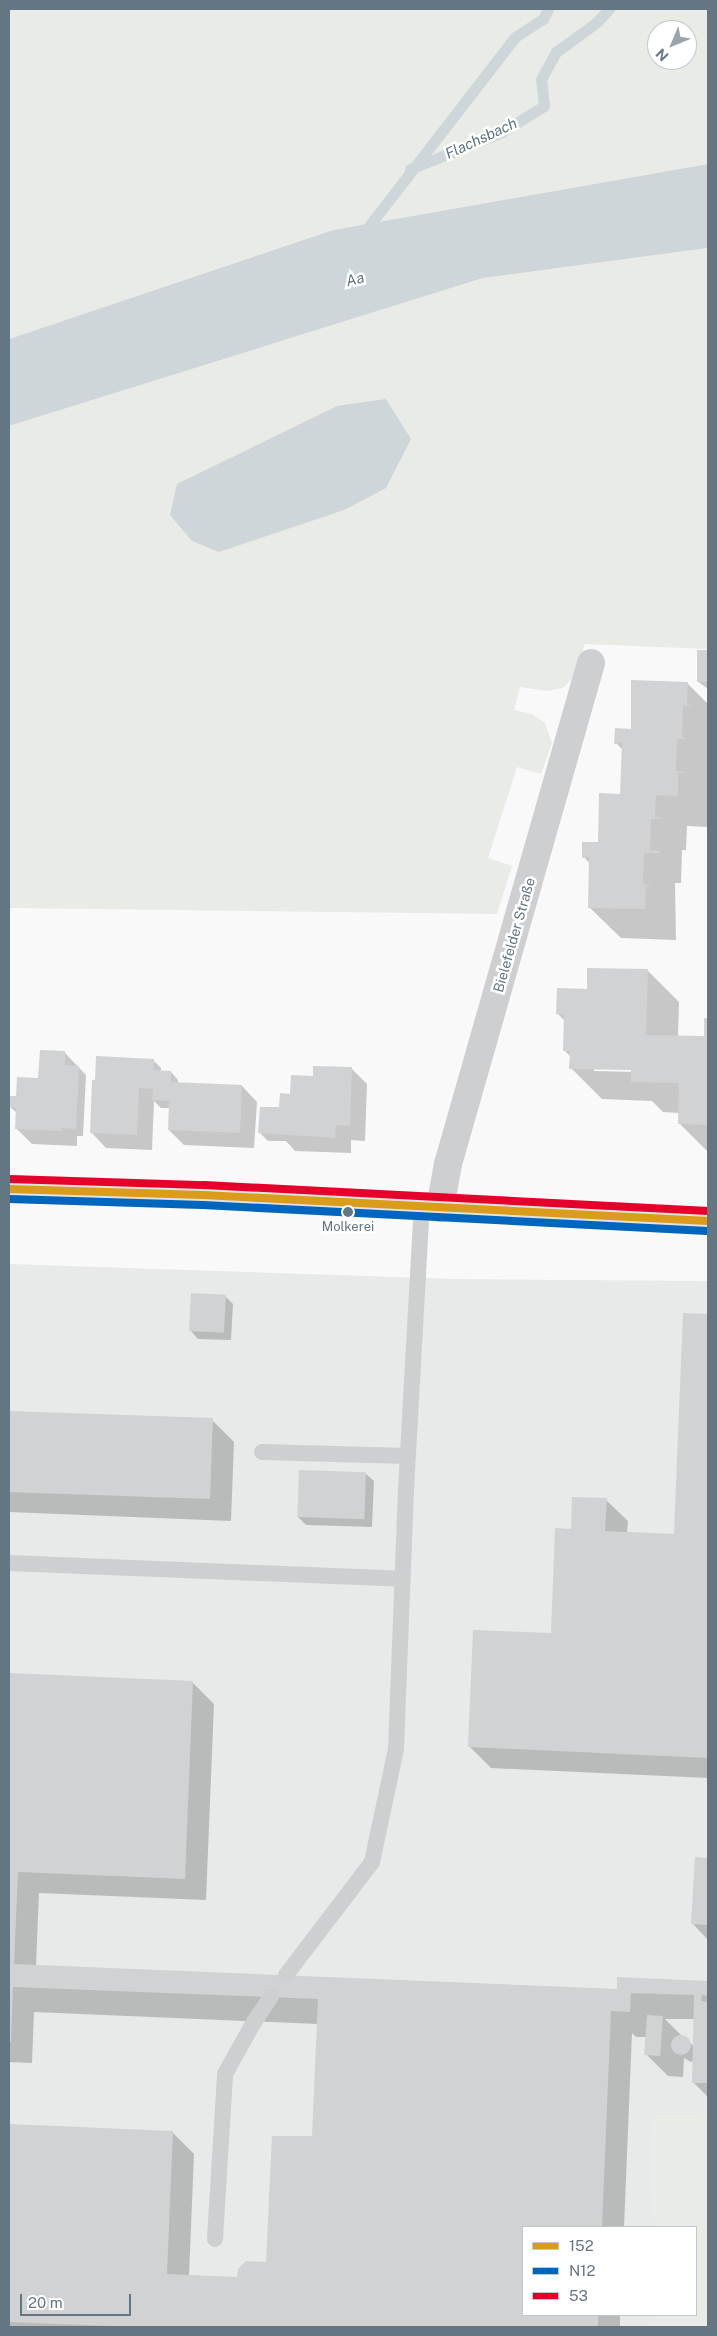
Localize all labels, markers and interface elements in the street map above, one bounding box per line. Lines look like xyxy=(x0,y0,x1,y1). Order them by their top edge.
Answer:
north arrow xyxy=(647,20,697,70)
text: N xyxy=(653,45,672,64)
water label: Flachsbach xyxy=(442,114,520,162)
water label: Aa xyxy=(344,268,366,290)
street label: Bielefelder Straße xyxy=(490,876,538,994)
marker: Molkerei xyxy=(343,1207,353,1217)
place label: Molkerei xyxy=(322,1219,374,1235)
legend xyxy=(522,2226,697,2316)
text: 152 xyxy=(569,2237,594,2254)
text: N12 xyxy=(569,2262,595,2279)
scale bar xyxy=(22,2284,134,2316)
text: 53 xyxy=(569,2287,588,2304)
text: 20 m xyxy=(28,2294,63,2311)

